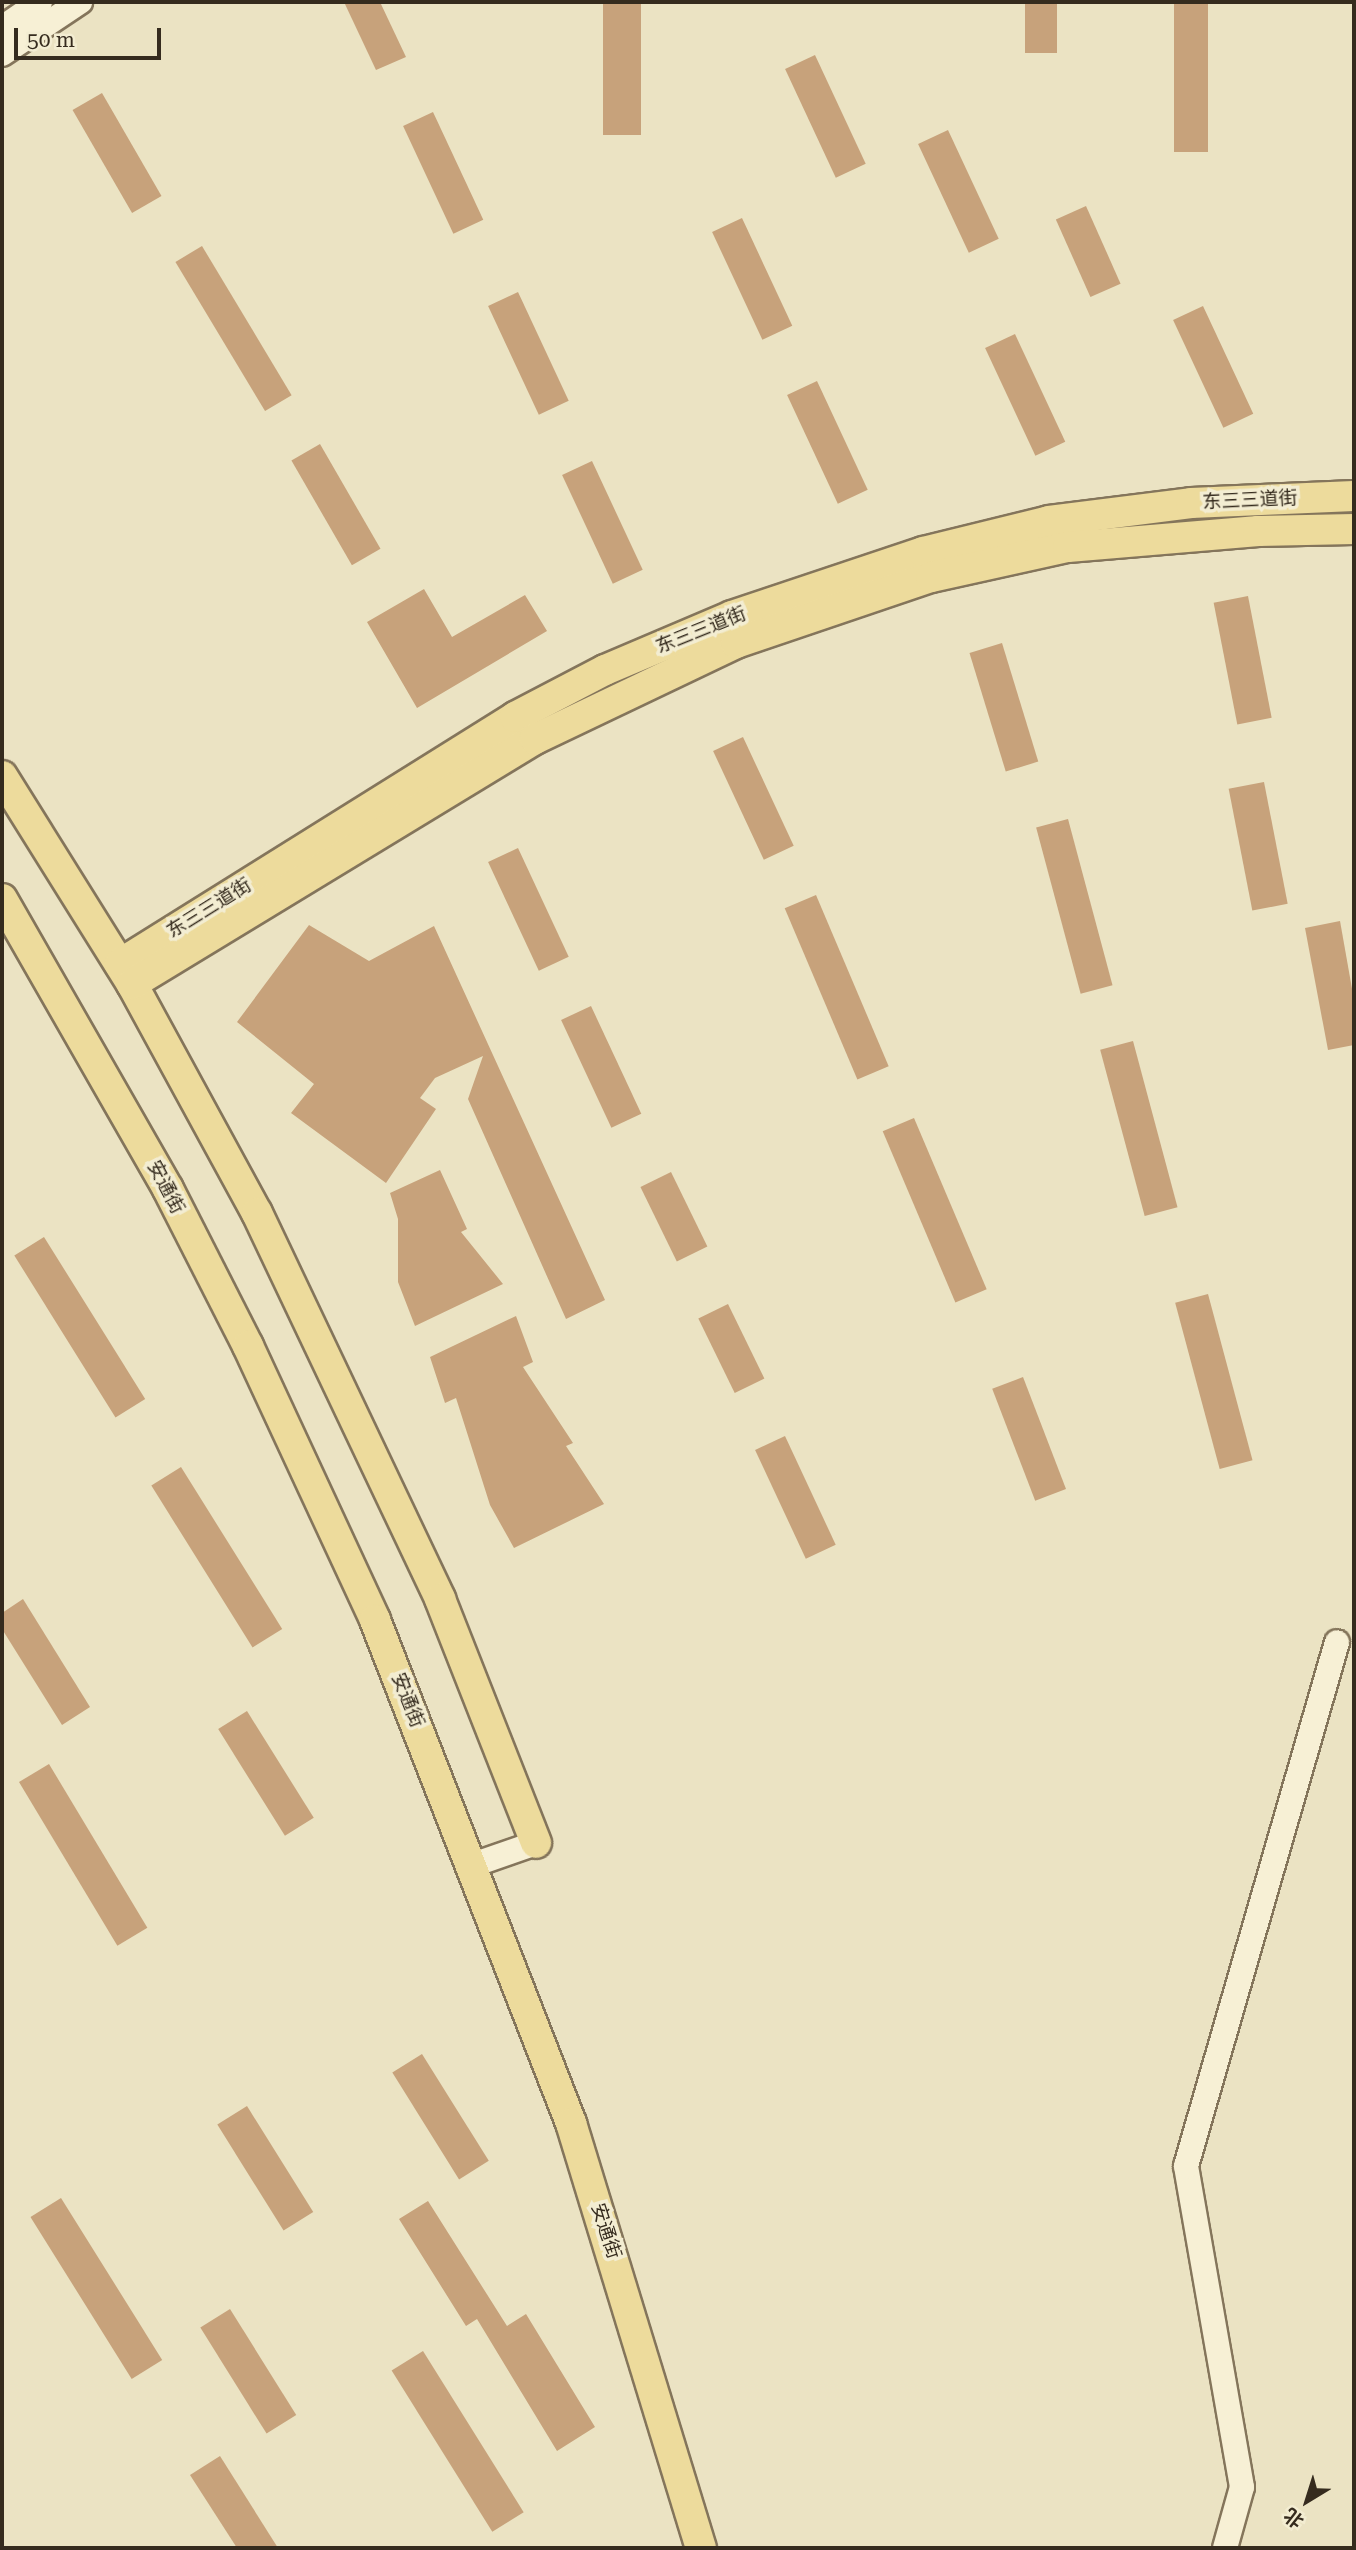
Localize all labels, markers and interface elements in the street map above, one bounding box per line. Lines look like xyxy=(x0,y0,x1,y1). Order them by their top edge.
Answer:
scale bar xyxy=(18,14,164,58)
text: 50 m xyxy=(27,28,75,52)
street label: 东三三道街 xyxy=(1202,486,1298,514)
street label: 东三三道街 xyxy=(653,602,749,658)
street label: 东三三道街 xyxy=(163,873,255,943)
street label: 安通街 xyxy=(143,1156,189,1218)
street label: 安通街 xyxy=(387,1669,429,1731)
street label: 安通街 xyxy=(586,2200,626,2262)
north arrow xyxy=(1272,2466,1342,2536)
text: 北 xyxy=(1279,2503,1308,2533)

